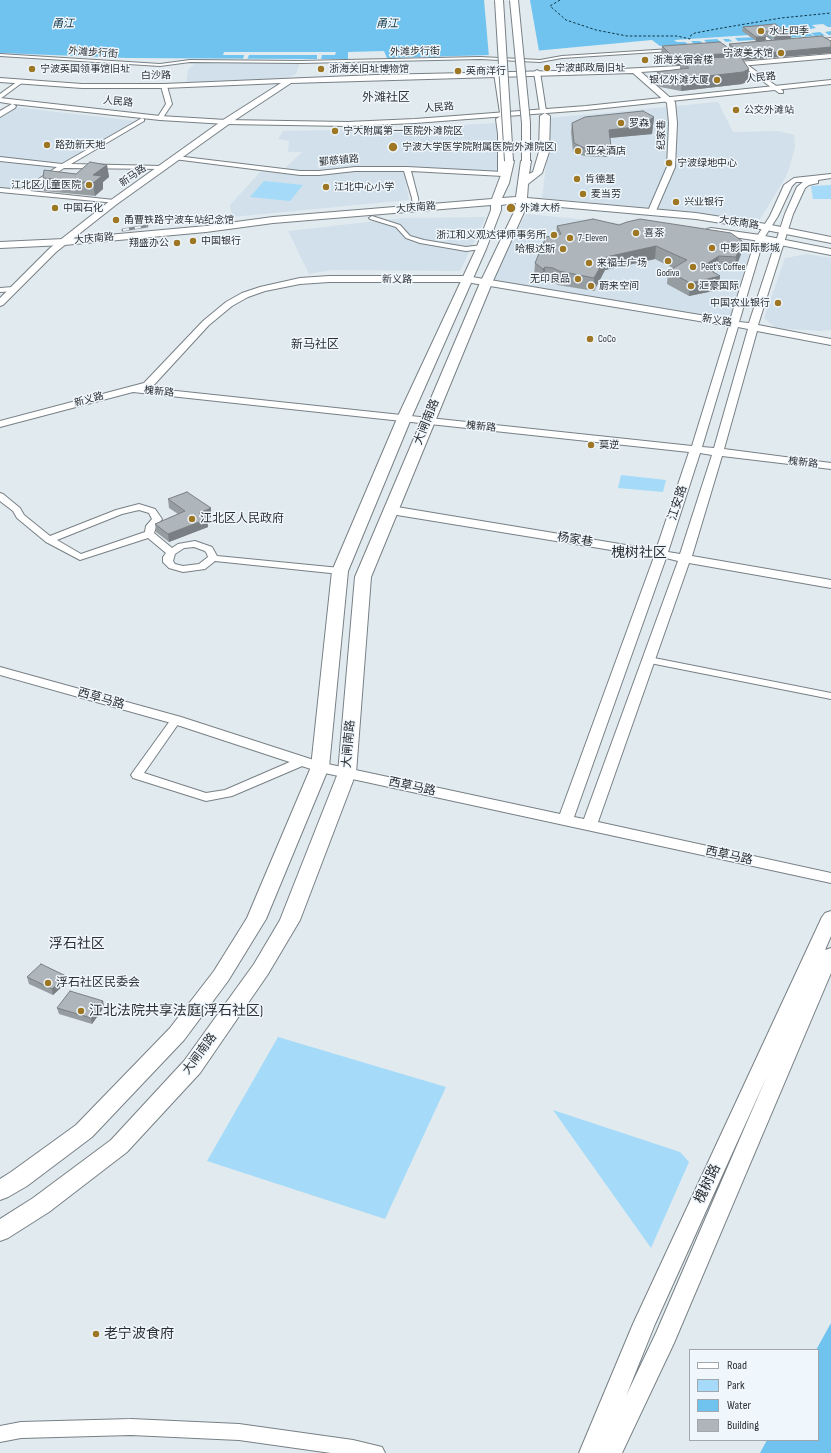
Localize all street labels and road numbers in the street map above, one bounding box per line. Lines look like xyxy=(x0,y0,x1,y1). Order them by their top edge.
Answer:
street label: 外滩步行街 xyxy=(68,45,118,61)
street label: 外滩步行街 xyxy=(390,46,440,58)
street label: 白沙路 xyxy=(141,70,171,82)
street label: 人民路 xyxy=(745,70,777,86)
street label: 人民路 xyxy=(102,94,134,110)
street label: 人民路 xyxy=(424,101,454,115)
street label: 纪家巷 xyxy=(656,120,668,150)
street label: 鄞慈镇路 xyxy=(319,153,359,169)
street label: 新马路 xyxy=(117,162,149,190)
street label: 大庆南路 xyxy=(396,200,436,216)
street label: 大庆南路 xyxy=(718,214,760,232)
street label: 大庆南路 xyxy=(74,231,114,247)
street label: 新义路 xyxy=(382,274,412,286)
street label: 新义路 xyxy=(701,313,733,329)
street label: 槐新路 xyxy=(143,384,175,400)
street label: 新义路 xyxy=(73,390,105,410)
street label: 大闸南路 xyxy=(411,397,443,447)
street label: 槐新路 xyxy=(465,419,497,435)
street label: 槐新路 xyxy=(787,455,819,471)
street label: 江安路 xyxy=(666,484,690,522)
street label: 杨家巷 xyxy=(556,530,594,550)
street label: 西草马路 xyxy=(76,685,126,713)
street label: 大闸南路 xyxy=(340,719,358,769)
street label: 西草马路 xyxy=(387,775,437,799)
street label: 西草马路 xyxy=(704,844,754,868)
street label: 大闸南路 xyxy=(180,1030,220,1078)
street label: 槐树路 xyxy=(692,1161,724,1207)

